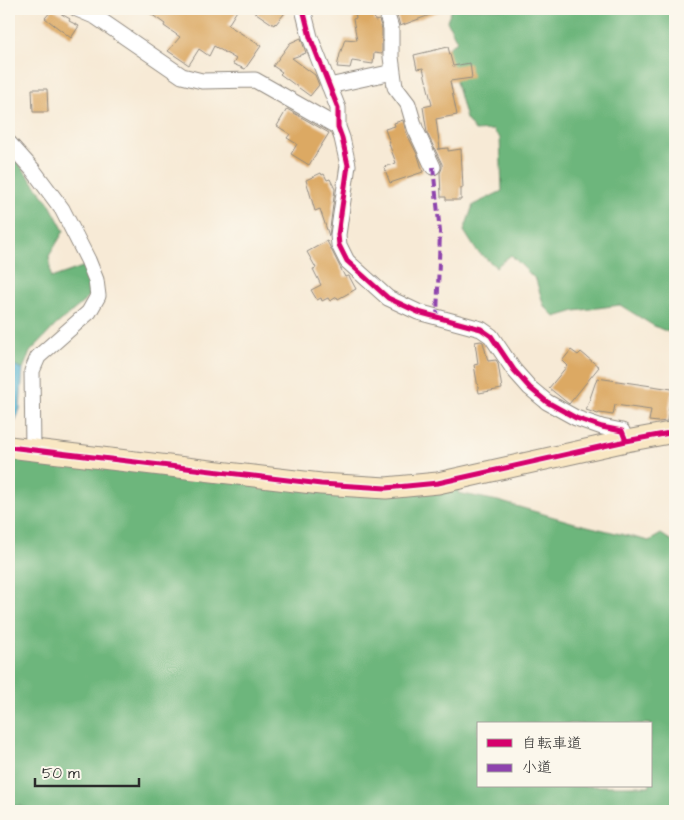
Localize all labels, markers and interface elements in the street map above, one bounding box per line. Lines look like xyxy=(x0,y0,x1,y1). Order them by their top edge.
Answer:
legend xyxy=(477,722,652,788)
text: 自転車道 xyxy=(522,733,582,754)
scale bar xyxy=(35,755,139,787)
text: 小道 xyxy=(522,757,552,778)
text: 50 m xyxy=(42,763,80,784)

